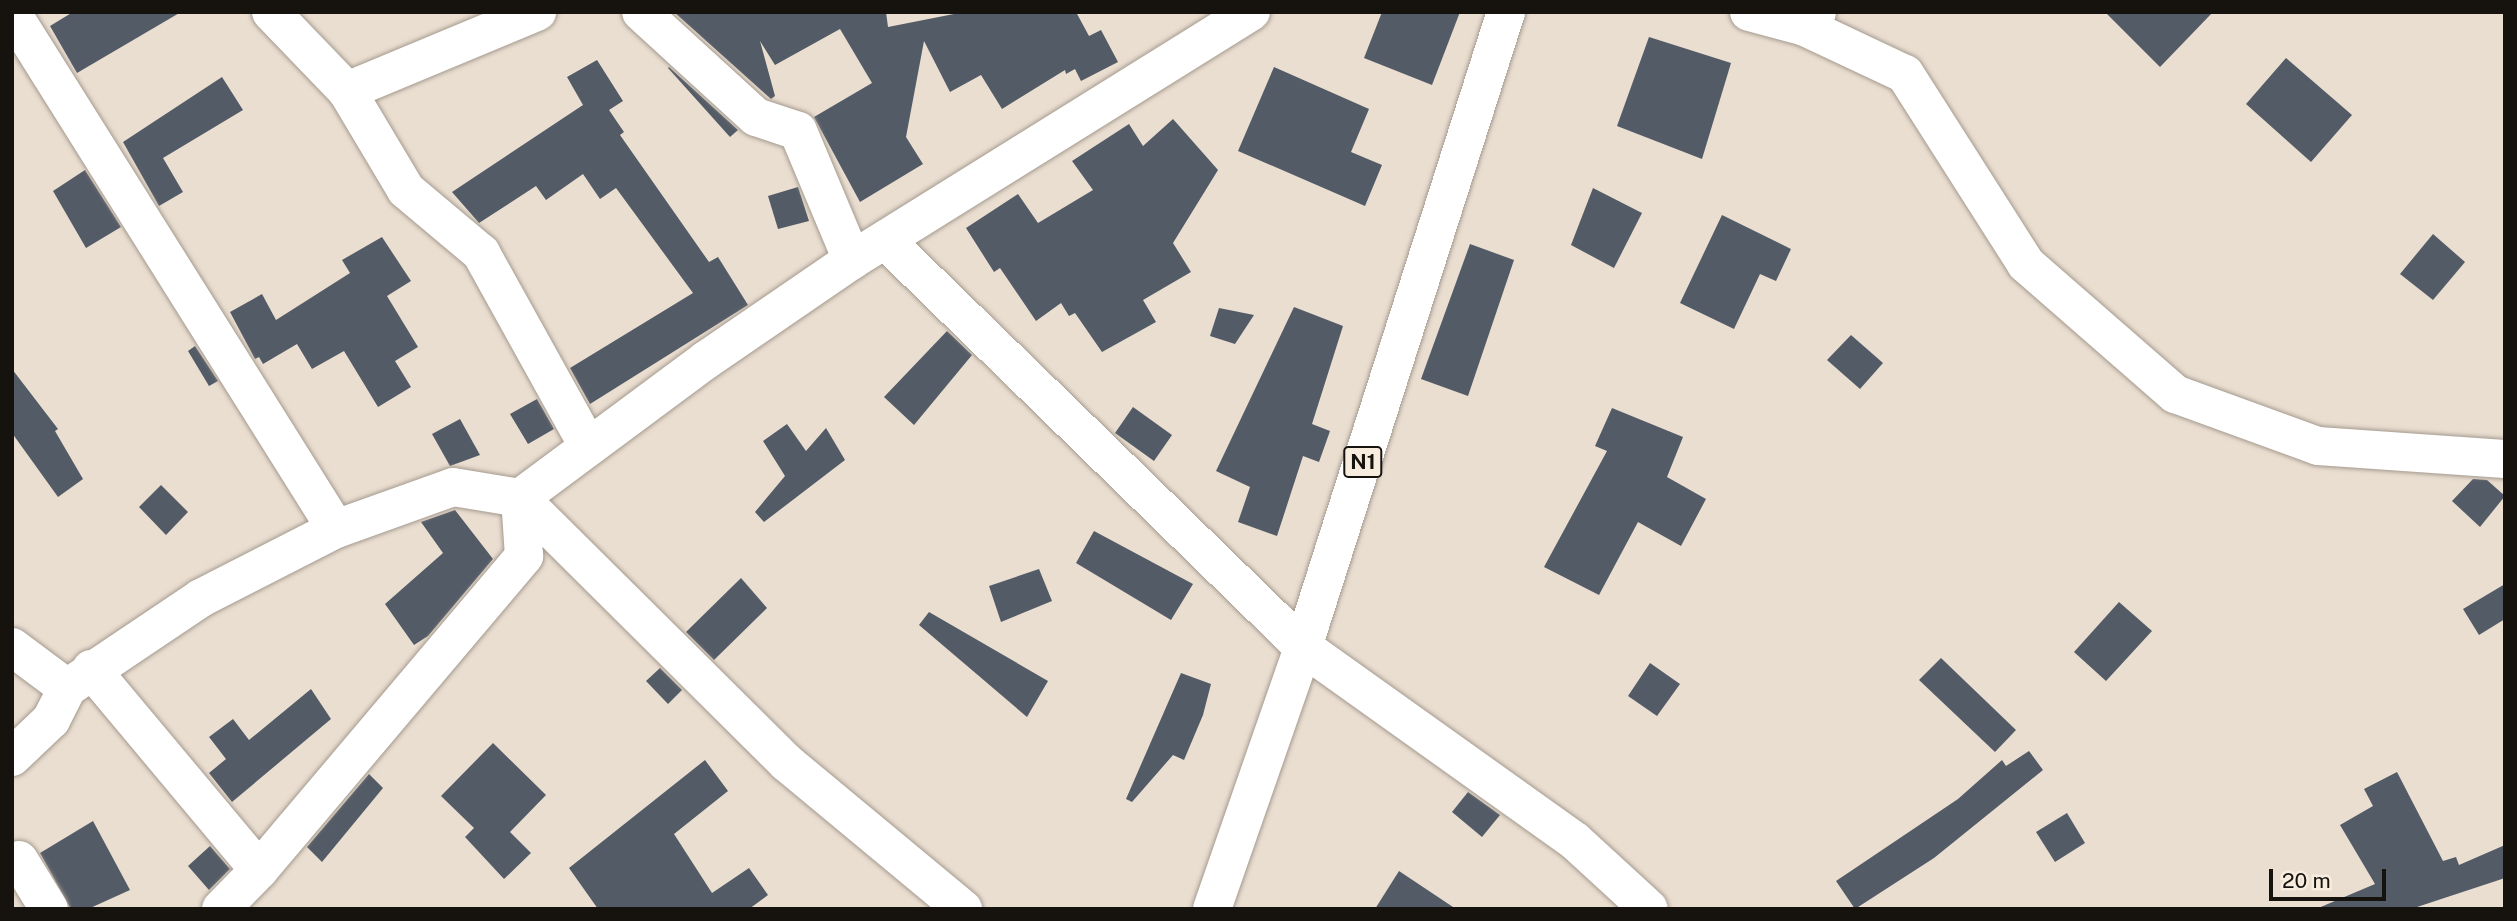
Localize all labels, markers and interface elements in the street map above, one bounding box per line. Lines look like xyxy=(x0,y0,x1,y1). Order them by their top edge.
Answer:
road number: N1 xyxy=(1342,444,1384,480)
scale bar xyxy=(2272,855,2389,899)
text: 20 m xyxy=(2282,868,2331,893)

